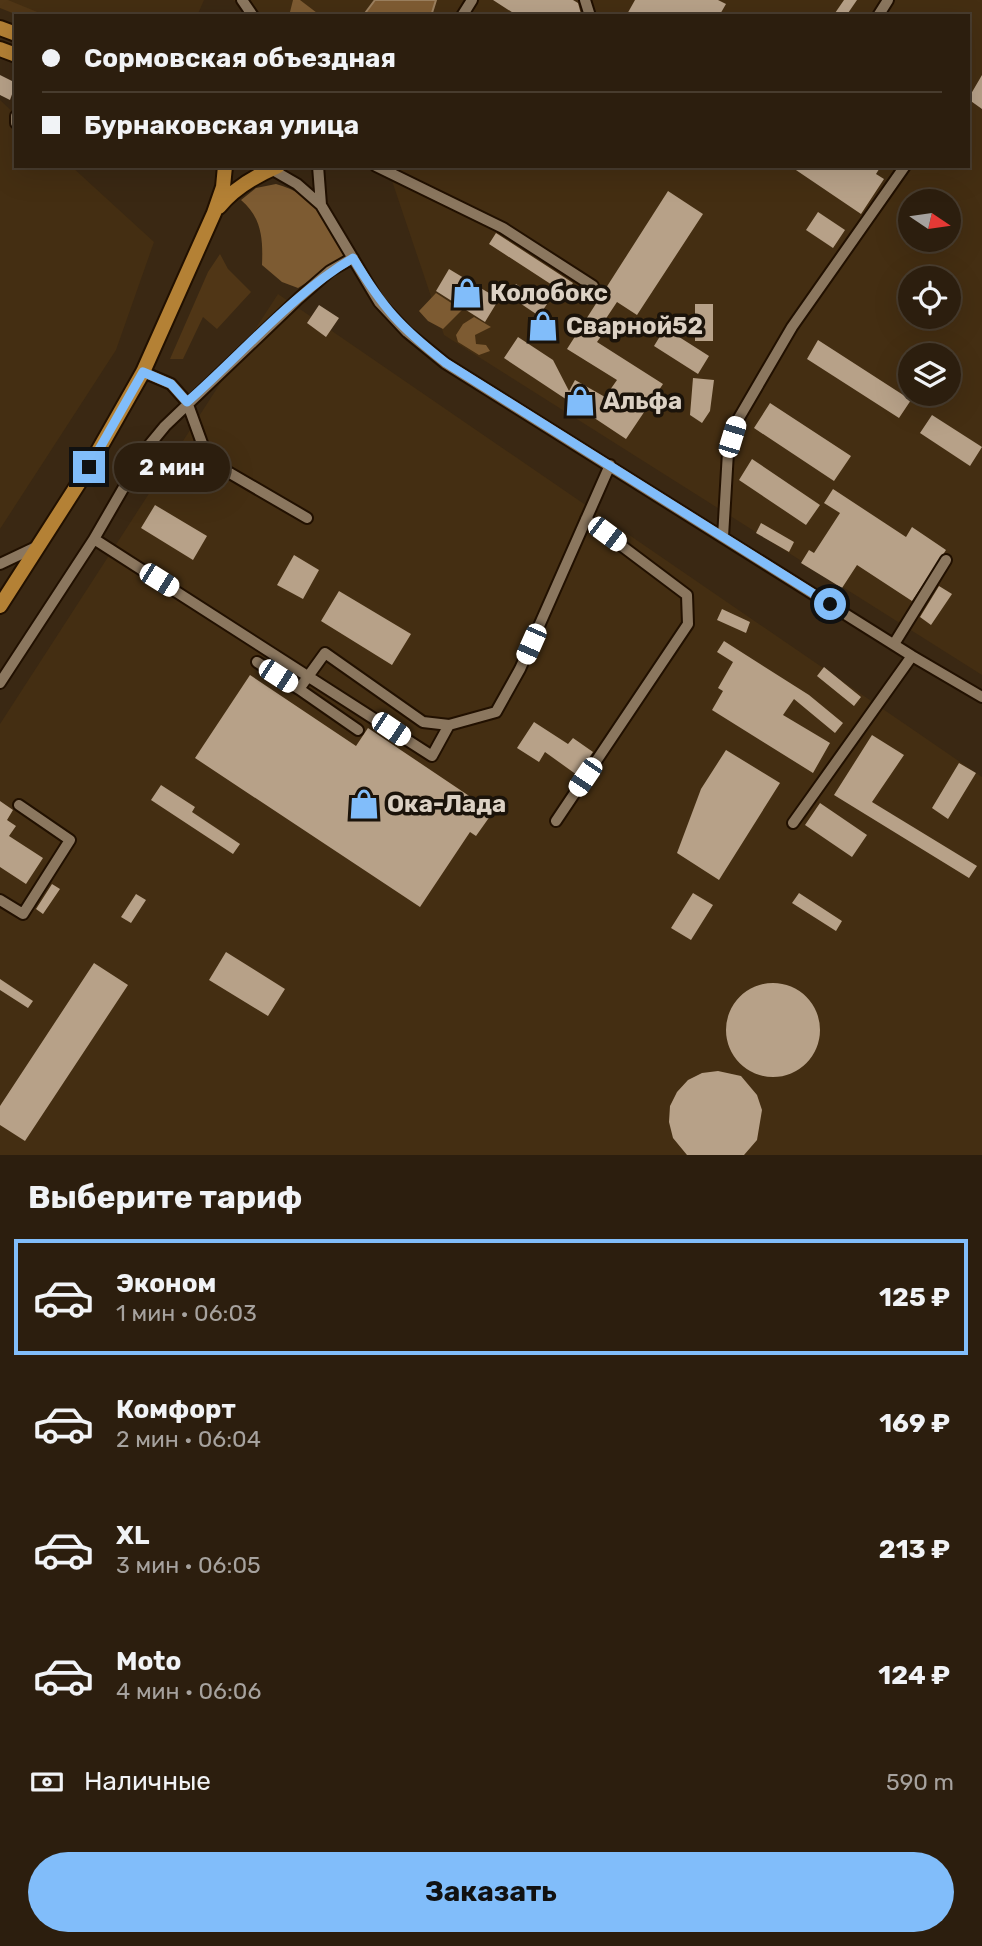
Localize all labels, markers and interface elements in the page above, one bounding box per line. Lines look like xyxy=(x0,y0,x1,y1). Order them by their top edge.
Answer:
text: Сормовская объездная xyxy=(84,43,396,74)
text: Бурнаковская улица xyxy=(84,110,359,141)
north arrow xyxy=(898,189,961,252)
map controls xyxy=(898,189,961,406)
button: locate xyxy=(898,266,961,329)
shop icon: Колобокс xyxy=(450,276,484,310)
place label: Колобокс xyxy=(490,279,608,307)
shop icon: Сварной52 xyxy=(526,309,560,343)
place label: Сварной52 xyxy=(566,312,703,340)
button: layers xyxy=(898,343,961,406)
shop icon: Альфа xyxy=(563,384,597,418)
place label: Альфа xyxy=(603,387,682,415)
car xyxy=(716,414,749,460)
callout: 2 мин xyxy=(114,442,229,491)
route end xyxy=(73,451,105,483)
text: 2 мин xyxy=(139,453,205,481)
car xyxy=(584,513,631,555)
car xyxy=(136,560,183,600)
route start xyxy=(814,588,846,620)
car xyxy=(513,621,550,667)
car xyxy=(255,656,302,696)
car xyxy=(368,709,415,749)
car xyxy=(565,754,606,800)
shop icon: Ока-Лада xyxy=(347,787,381,821)
place label: Ока-Лада xyxy=(387,790,506,818)
text: Выберите тариф xyxy=(28,1178,302,1216)
icon: car xyxy=(32,1266,95,1329)
text: Эконом xyxy=(116,1268,216,1299)
text: 125 ₽ xyxy=(879,1282,950,1313)
text: 1 мин · 06:03 xyxy=(116,1299,257,1327)
icon: car xyxy=(32,1392,95,1455)
text: Комфорт xyxy=(116,1394,236,1425)
text: 169 ₽ xyxy=(879,1408,950,1439)
text: 2 мин · 06:04 xyxy=(116,1425,261,1453)
icon: car xyxy=(32,1518,95,1581)
text: XL xyxy=(116,1520,149,1551)
text: 213 ₽ xyxy=(879,1534,950,1565)
text: 3 мин · 06:05 xyxy=(116,1551,261,1579)
icon: car xyxy=(32,1644,95,1707)
text: Moto xyxy=(116,1646,181,1677)
text: 124 ₽ xyxy=(878,1660,950,1691)
text: 4 мин · 06:06 xyxy=(116,1677,261,1705)
icon: cash xyxy=(28,1763,66,1801)
text: Наличные xyxy=(84,1766,211,1797)
text: 590 m xyxy=(886,1768,954,1796)
button: Заказать xyxy=(28,1852,954,1932)

